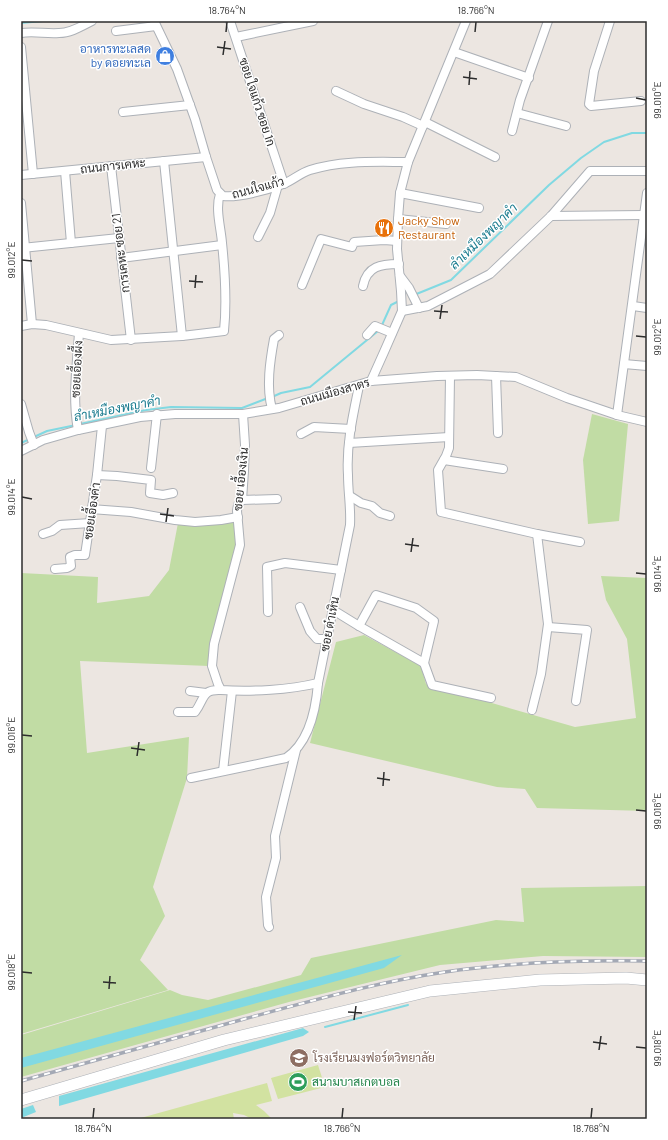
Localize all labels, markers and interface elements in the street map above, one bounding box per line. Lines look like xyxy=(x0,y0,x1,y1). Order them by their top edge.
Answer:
text: 18.764°N xyxy=(208,4,246,16)
text: 18.766°N xyxy=(457,4,495,16)
place label: อาหารทะเลสด by ดอยทะเล xyxy=(80,41,151,69)
shop icon: อาหารทะเลสด by ดอยทะเล xyxy=(154,45,176,67)
street label: ซอย ใจแก้ว ซอย 1ก xyxy=(237,56,279,148)
text: 99.010°E xyxy=(651,81,663,119)
street label: ถนนการเคหะ xyxy=(79,155,146,175)
street label: ถนนใจแก้ว xyxy=(230,173,285,201)
water label: ลำเหมืองพญาคำ xyxy=(445,199,521,273)
street label: การเคหะ ซอย 21 xyxy=(108,213,132,294)
place label: Jacky Show Restaurant xyxy=(398,213,460,241)
restaurant icon: Jacky Show Restaurant xyxy=(373,217,395,239)
text: 99.012°E xyxy=(5,242,17,278)
text: 99.012°E xyxy=(651,319,663,355)
street label: ซอยเอื้องผื้ง xyxy=(65,340,84,398)
street label: ถนนเมืองสาตร xyxy=(298,374,371,408)
water label: ลำเหมืองพญาคำ xyxy=(72,391,162,425)
street label: ซอย เอื้องเงิน xyxy=(227,446,250,511)
text: 99.014°E xyxy=(5,478,17,516)
street label: ซอยเอื้องคำ xyxy=(77,481,102,540)
text: 99.014°E xyxy=(651,555,663,593)
street label: ซอย ต๋าเหิน xyxy=(317,595,341,653)
text: 99.016°E xyxy=(5,717,17,753)
text: 99.016°E xyxy=(651,793,663,829)
text: 99.018°E xyxy=(5,954,17,990)
text: 99.018°E xyxy=(651,1030,663,1066)
school or university icon: โรงเรียนมงฟอร์ตวิทยาลัย xyxy=(288,1047,310,1069)
place label: โรงเรียนมงฟอร์ตวิทยาลัย xyxy=(312,1050,435,1064)
sports icon: สนามบาสเกตบอล xyxy=(287,1071,309,1093)
place label: สนามบาสเกตบอล xyxy=(312,1074,400,1088)
text: 18.764°N xyxy=(74,1122,112,1134)
text: 18.766°N xyxy=(323,1122,361,1134)
text: 18.768°N xyxy=(572,1122,610,1134)

